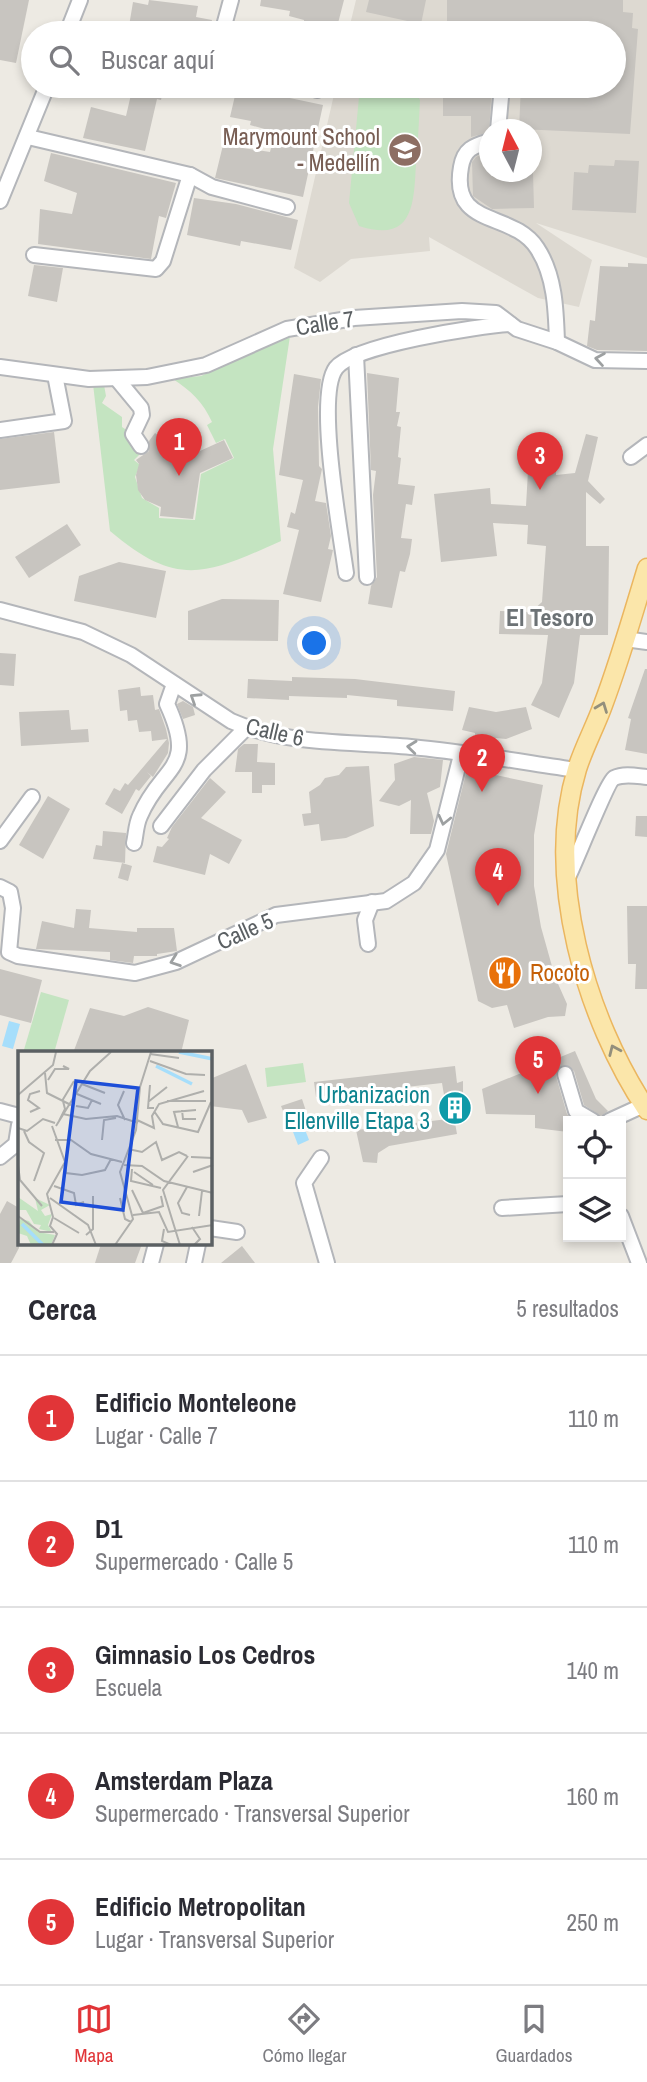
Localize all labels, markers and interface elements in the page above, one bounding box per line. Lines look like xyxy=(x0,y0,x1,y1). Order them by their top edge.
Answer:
search box xyxy=(21,21,626,98)
icon: search xyxy=(45,41,83,79)
text: Buscar aquí xyxy=(101,42,215,77)
north arrow xyxy=(479,119,542,182)
place label: Marymount School - Medellín xyxy=(223,121,380,178)
school or university icon: Marymount School - Medellín xyxy=(386,131,424,169)
street label: Calle 7 xyxy=(294,303,356,342)
one-way arrow xyxy=(594,352,606,367)
pin: 1 xyxy=(156,418,202,476)
pin: 3 xyxy=(517,432,563,490)
district label: El Tesoro xyxy=(506,601,594,633)
your location xyxy=(297,626,331,660)
one-way arrow xyxy=(190,693,203,706)
one-way arrow xyxy=(594,702,608,714)
street label: Calle 6 xyxy=(243,710,307,753)
pin: 2 xyxy=(459,734,505,792)
one-way arrow xyxy=(406,740,418,755)
one-way arrow xyxy=(437,814,452,826)
pin: 4 xyxy=(475,848,521,906)
street label: Calle 5 xyxy=(212,904,278,957)
one-way arrow xyxy=(169,953,182,967)
restaurant icon: Rocoto xyxy=(486,954,524,992)
place label: Rocoto xyxy=(530,957,590,988)
pin: 5 xyxy=(515,1036,561,1094)
one-way arrow xyxy=(608,1045,622,1057)
inset map xyxy=(18,1051,212,1246)
place label: Urbanizacion Ellenville Etapa 3 xyxy=(284,1079,430,1136)
building icon: Urbanizacion Ellenville Etapa 3 xyxy=(436,1089,474,1127)
map controls xyxy=(563,1116,626,1242)
button: locate xyxy=(563,1116,626,1179)
button: layers xyxy=(563,1179,626,1242)
text: Cerca xyxy=(28,1289,96,1329)
text: 5 resultados xyxy=(516,1293,619,1324)
text: Edificio Monteleone xyxy=(95,1385,296,1420)
text: 1 xyxy=(46,1403,56,1434)
text: 110 m xyxy=(568,1403,619,1434)
text: Lugar · Calle 7 xyxy=(95,1420,218,1451)
text: D1 xyxy=(95,1511,122,1546)
text: 2 xyxy=(46,1529,56,1560)
text: 110 m xyxy=(568,1529,619,1560)
text: Supermercado · Calle 5 xyxy=(95,1546,293,1577)
text: Gimnasio Los Cedros xyxy=(95,1637,315,1672)
text: 3 xyxy=(46,1655,56,1686)
text: 140 m xyxy=(567,1655,619,1686)
text: Escuela xyxy=(95,1672,162,1703)
text: Amsterdam Plaza xyxy=(95,1763,273,1798)
text: 4 xyxy=(46,1781,56,1812)
text: 160 m xyxy=(567,1781,619,1812)
text: Supermercado · Transversal Superior xyxy=(95,1798,410,1829)
text: Edificio Metropolitan xyxy=(95,1889,306,1924)
text: 5 xyxy=(46,1907,56,1938)
text: 250 m xyxy=(567,1907,619,1938)
text: Lugar · Transversal Superior xyxy=(95,1924,334,1955)
tab: Mapa xyxy=(74,2000,113,2068)
tab: Cómo llegar xyxy=(262,2000,346,2068)
tab: Guardados xyxy=(495,2000,572,2068)

